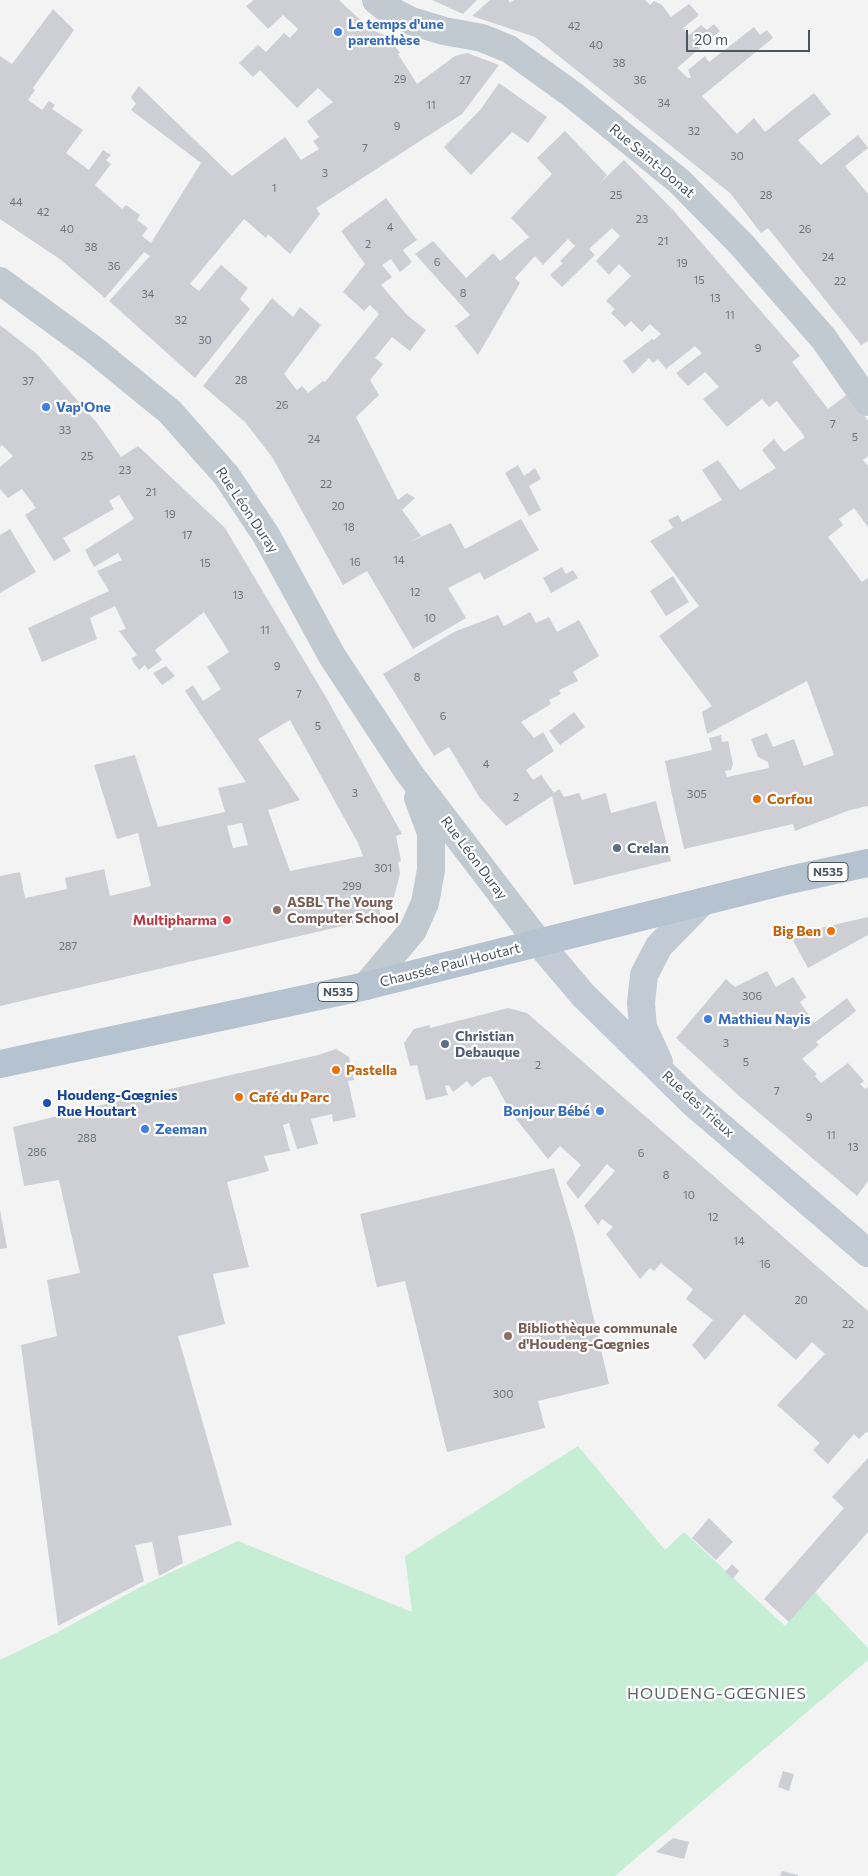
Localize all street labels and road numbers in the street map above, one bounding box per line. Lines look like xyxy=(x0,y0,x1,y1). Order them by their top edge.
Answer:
street label: Rue Saint-Donat xyxy=(606,121,698,201)
street label: Rue Léon Duray xyxy=(212,464,282,556)
street label: Rue Léon Duray xyxy=(437,813,511,903)
road number: N535 xyxy=(808,862,848,882)
street label: Chaussée Paul Houtart xyxy=(378,939,522,991)
road number: N535 xyxy=(318,982,358,1002)
street label: Rue des Trieux xyxy=(658,1067,738,1141)

